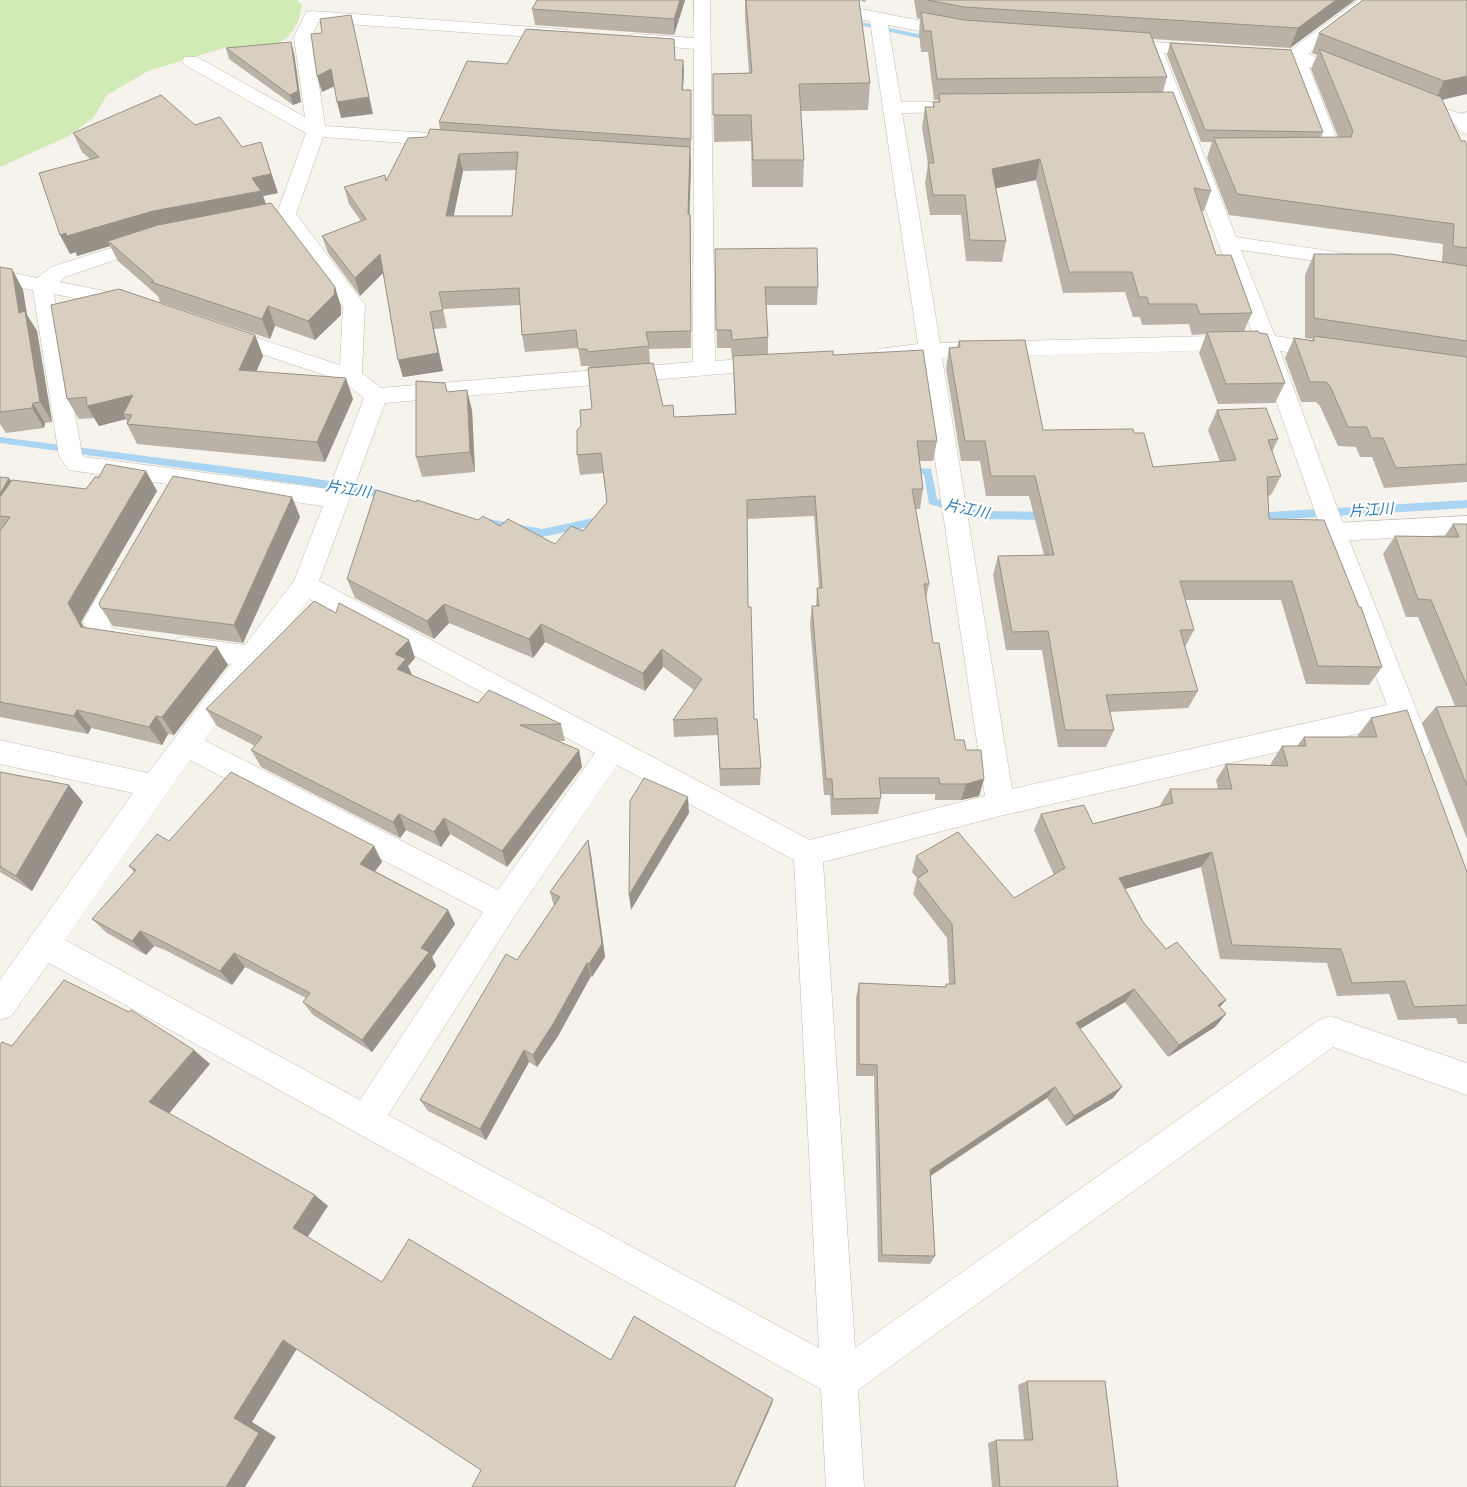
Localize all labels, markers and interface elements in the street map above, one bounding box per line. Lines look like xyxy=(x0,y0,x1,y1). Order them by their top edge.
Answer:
water label: 片江川 xyxy=(324,477,374,502)
water label: 片江川 xyxy=(943,496,993,523)
water label: 片江川 xyxy=(1348,499,1396,521)

